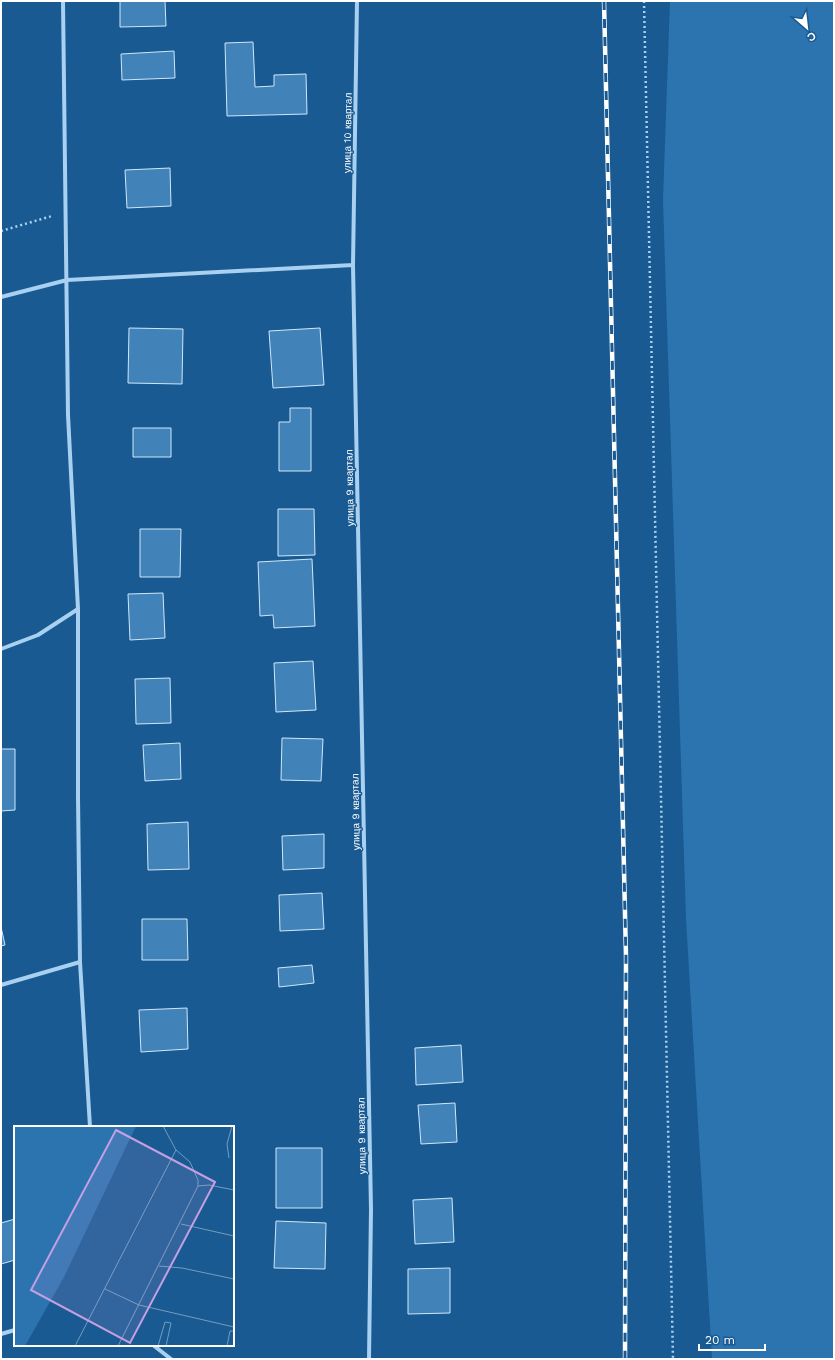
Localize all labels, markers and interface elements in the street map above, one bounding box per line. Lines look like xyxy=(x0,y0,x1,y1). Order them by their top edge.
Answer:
north arrow xyxy=(787,8,827,48)
text: С xyxy=(805,29,818,44)
street label: улица 10 квартал xyxy=(341,92,354,173)
street label: улица 9 квартал xyxy=(343,449,356,526)
street label: улица 9 квартал xyxy=(349,773,362,850)
street label: улица 9 квартал xyxy=(355,1097,368,1174)
inset map xyxy=(14,1126,234,1346)
scale bar xyxy=(699,1326,765,1352)
text: 20 m xyxy=(705,1333,735,1347)

